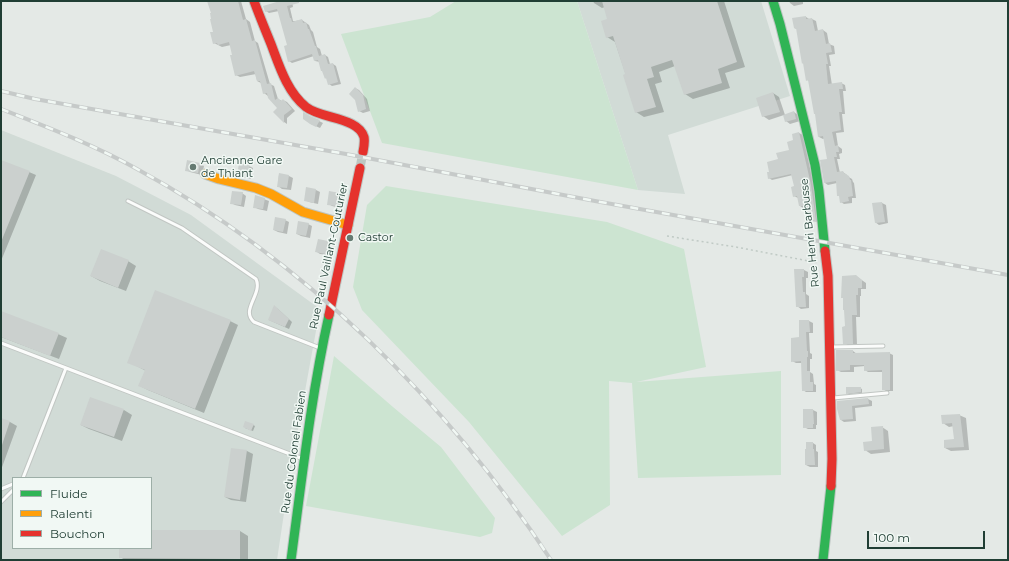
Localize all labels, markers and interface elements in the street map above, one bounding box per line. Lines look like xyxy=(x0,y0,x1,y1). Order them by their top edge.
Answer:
place label: Ancienne Gare de Thiant xyxy=(201,154,282,180)
marker: Ancienne Gare de Thiant xyxy=(188,162,198,172)
street label: Rue Henri Barbusse xyxy=(798,178,822,288)
street label: Rue Paul Vaillant-Couturier xyxy=(307,182,351,330)
place label: Castor xyxy=(358,231,393,245)
marker: Castor xyxy=(345,233,355,243)
street label: Rue du Colonel Fabien xyxy=(279,389,309,515)
legend xyxy=(12,477,152,549)
text: Fluide xyxy=(50,486,88,501)
text: Ralenti xyxy=(50,506,92,521)
scale bar xyxy=(869,523,987,549)
text: Bouchon xyxy=(50,526,105,541)
text: 100 m xyxy=(874,530,910,545)

